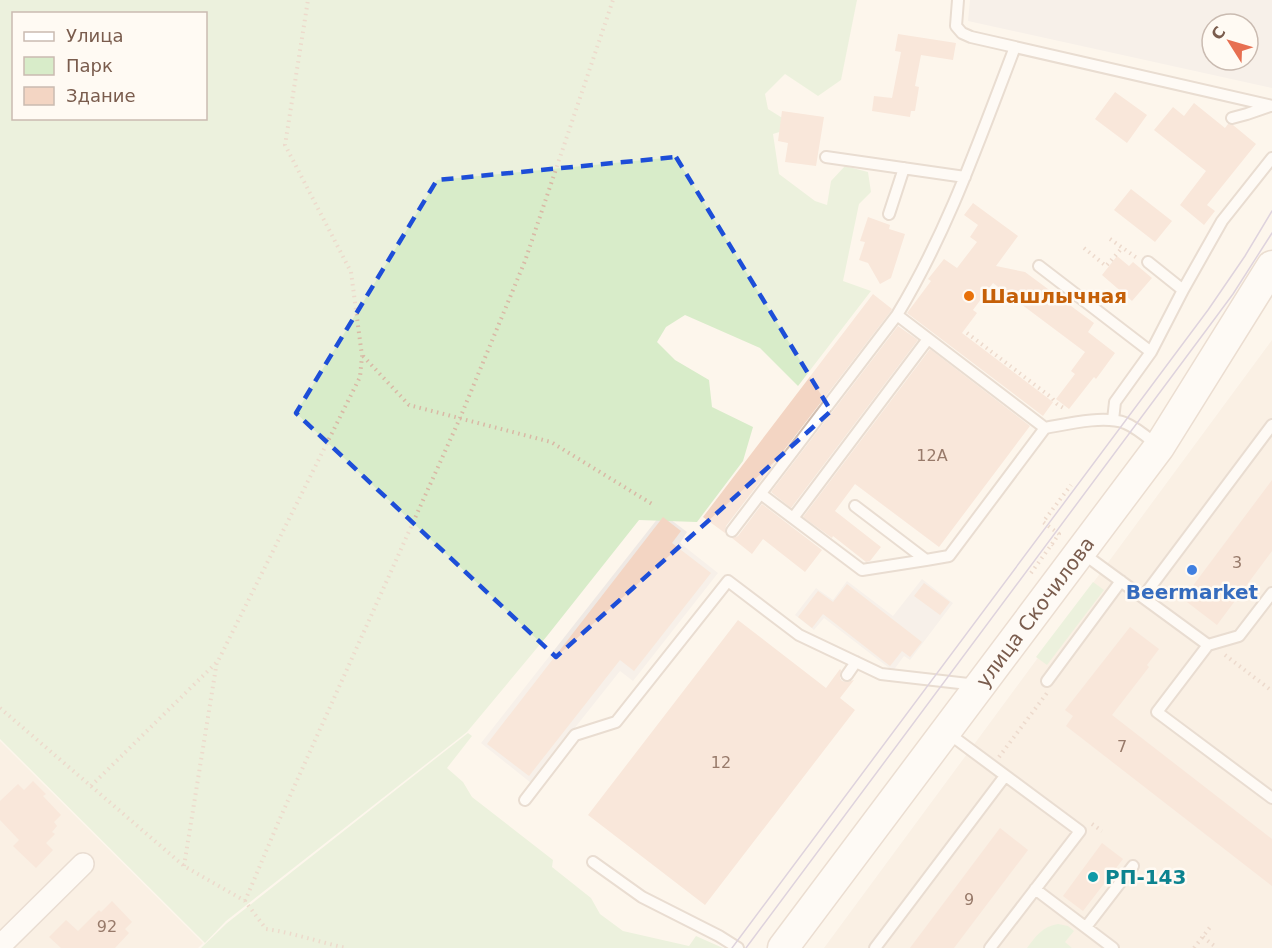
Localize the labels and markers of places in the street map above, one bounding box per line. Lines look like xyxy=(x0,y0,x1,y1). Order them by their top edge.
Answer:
place label: Шашлычная xyxy=(981,284,1127,308)
marker: Шашлычная xyxy=(962,289,976,303)
marker: Beermarket xyxy=(1185,563,1199,577)
place label: Beermarket xyxy=(1126,580,1259,604)
place label: РП-143 xyxy=(1105,865,1186,889)
marker: РП-143 xyxy=(1086,870,1100,884)

